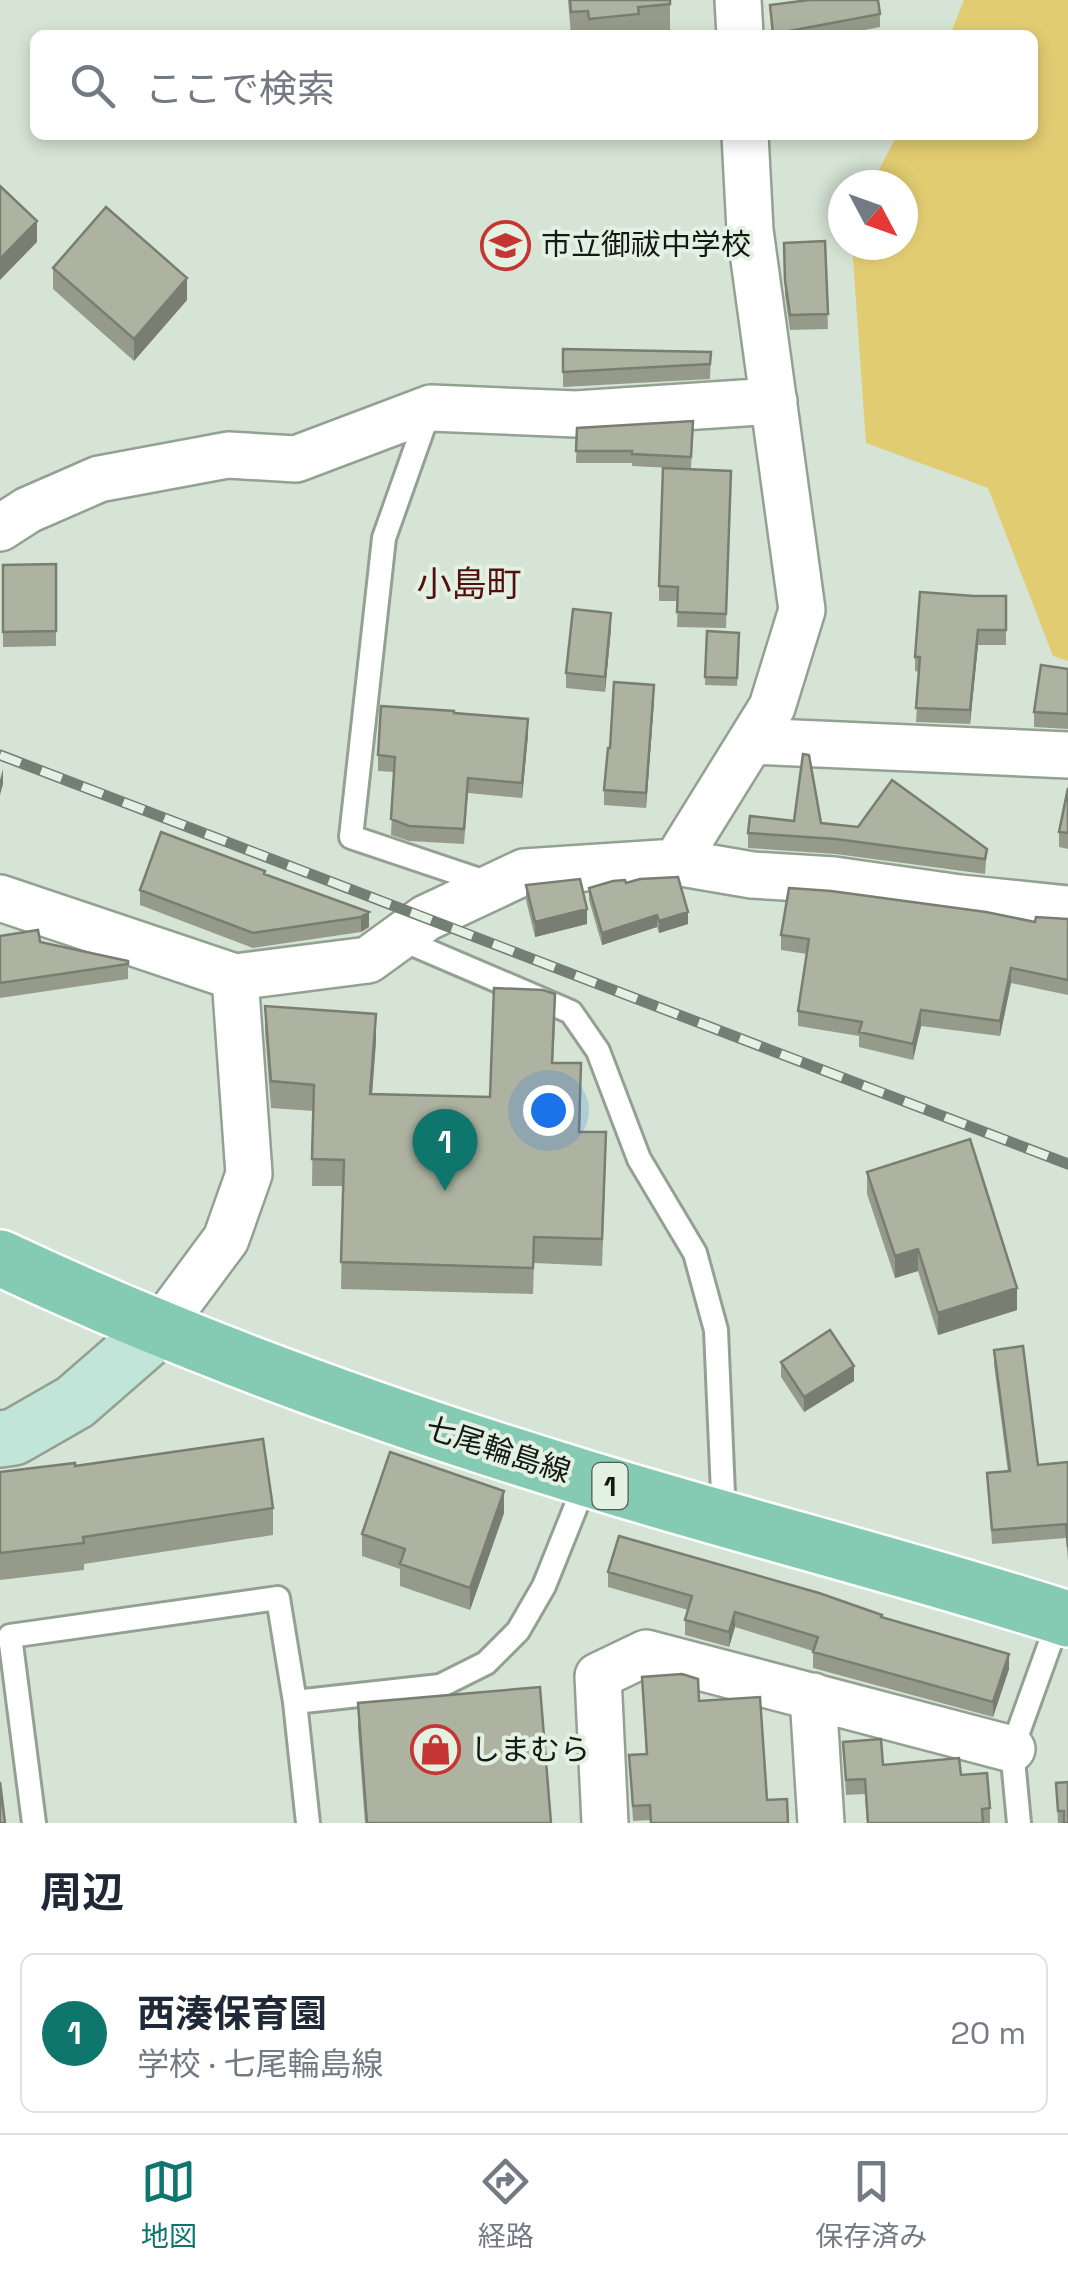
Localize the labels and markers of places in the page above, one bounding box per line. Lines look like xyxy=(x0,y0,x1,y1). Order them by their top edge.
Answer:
school or university icon: 市立御祓中学校 xyxy=(480,219,532,271)
place label: 市立御祓中学校 xyxy=(541,225,751,264)
pin: 1 xyxy=(412,1108,478,1191)
shop icon: しまむら xyxy=(409,1724,461,1776)
place label: しまむら xyxy=(470,1730,590,1769)

